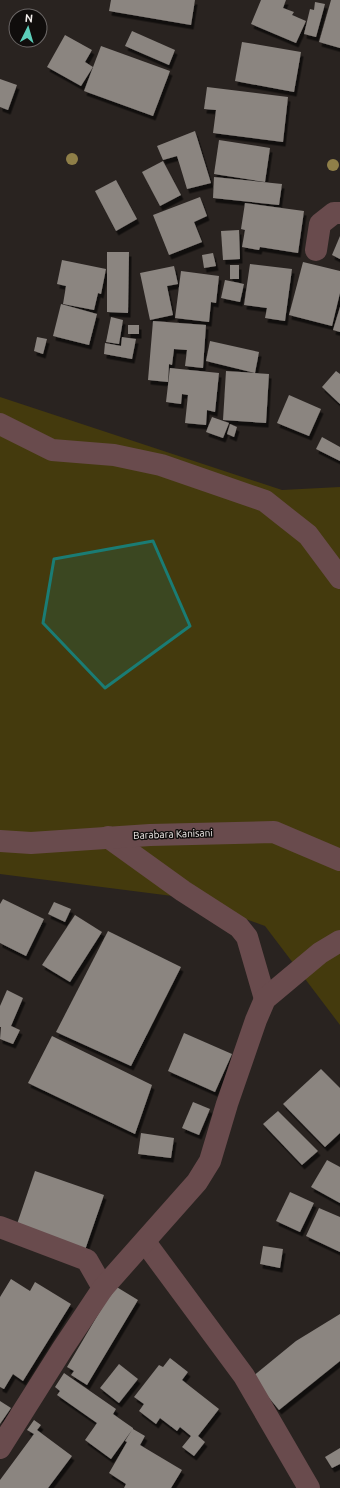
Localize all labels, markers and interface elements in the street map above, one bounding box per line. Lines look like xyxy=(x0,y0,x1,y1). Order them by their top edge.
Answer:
north arrow xyxy=(8,8,48,48)
text: N xyxy=(24,12,33,24)
street label: Barabara Kanisani xyxy=(133,827,213,841)

